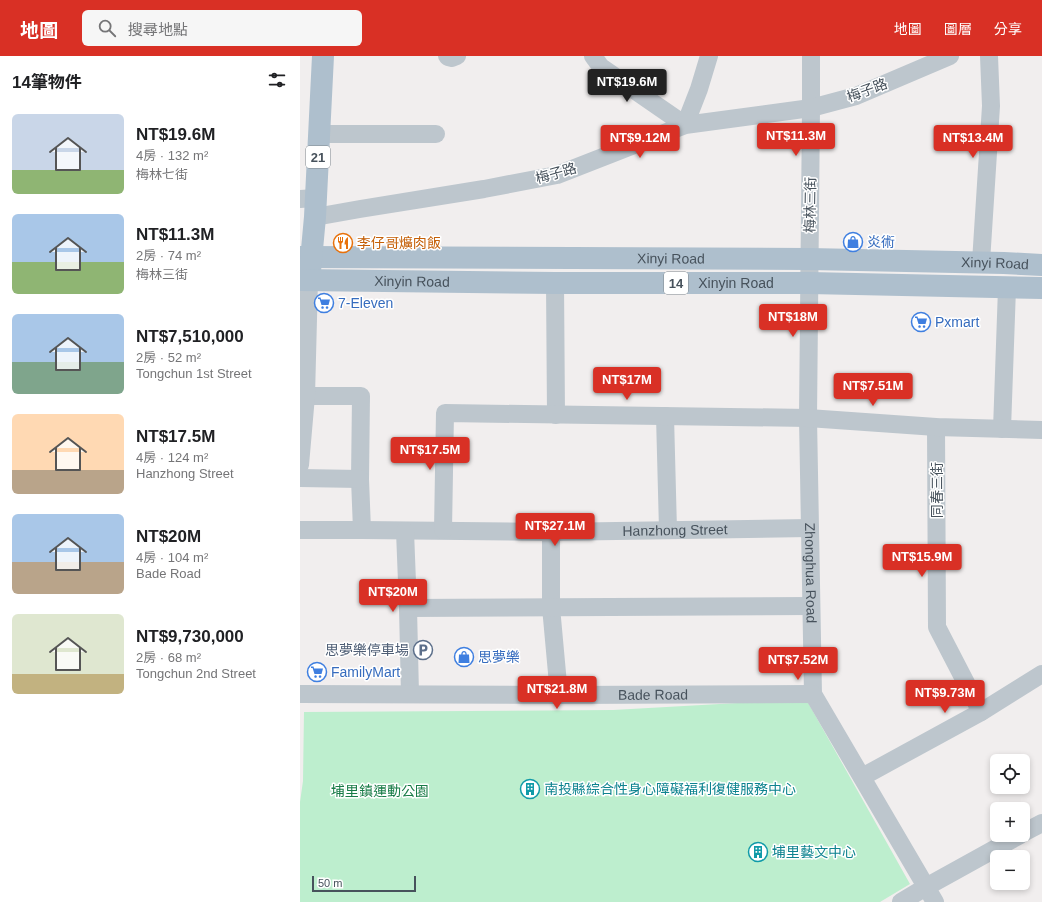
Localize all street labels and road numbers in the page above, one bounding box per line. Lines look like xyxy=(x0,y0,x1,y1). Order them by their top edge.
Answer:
street label: 梅子路 xyxy=(845,75,889,105)
road number: 21 xyxy=(306,146,330,168)
street label: 梅子路 xyxy=(534,160,578,186)
street label: 梅林三街 xyxy=(802,177,818,233)
street label: Xinyi Road xyxy=(637,250,705,267)
street label: Xinyi Road xyxy=(961,254,1029,272)
road number: 14 xyxy=(664,272,688,294)
street label: Xinyin Road xyxy=(374,273,450,290)
street label: Xinyin Road xyxy=(698,275,774,291)
street label: 同春三街 xyxy=(929,462,945,518)
street label: Hanzhong Street xyxy=(622,521,728,539)
street label: Zhonghua Road xyxy=(802,523,820,623)
street label: Bade Road xyxy=(618,686,688,703)

